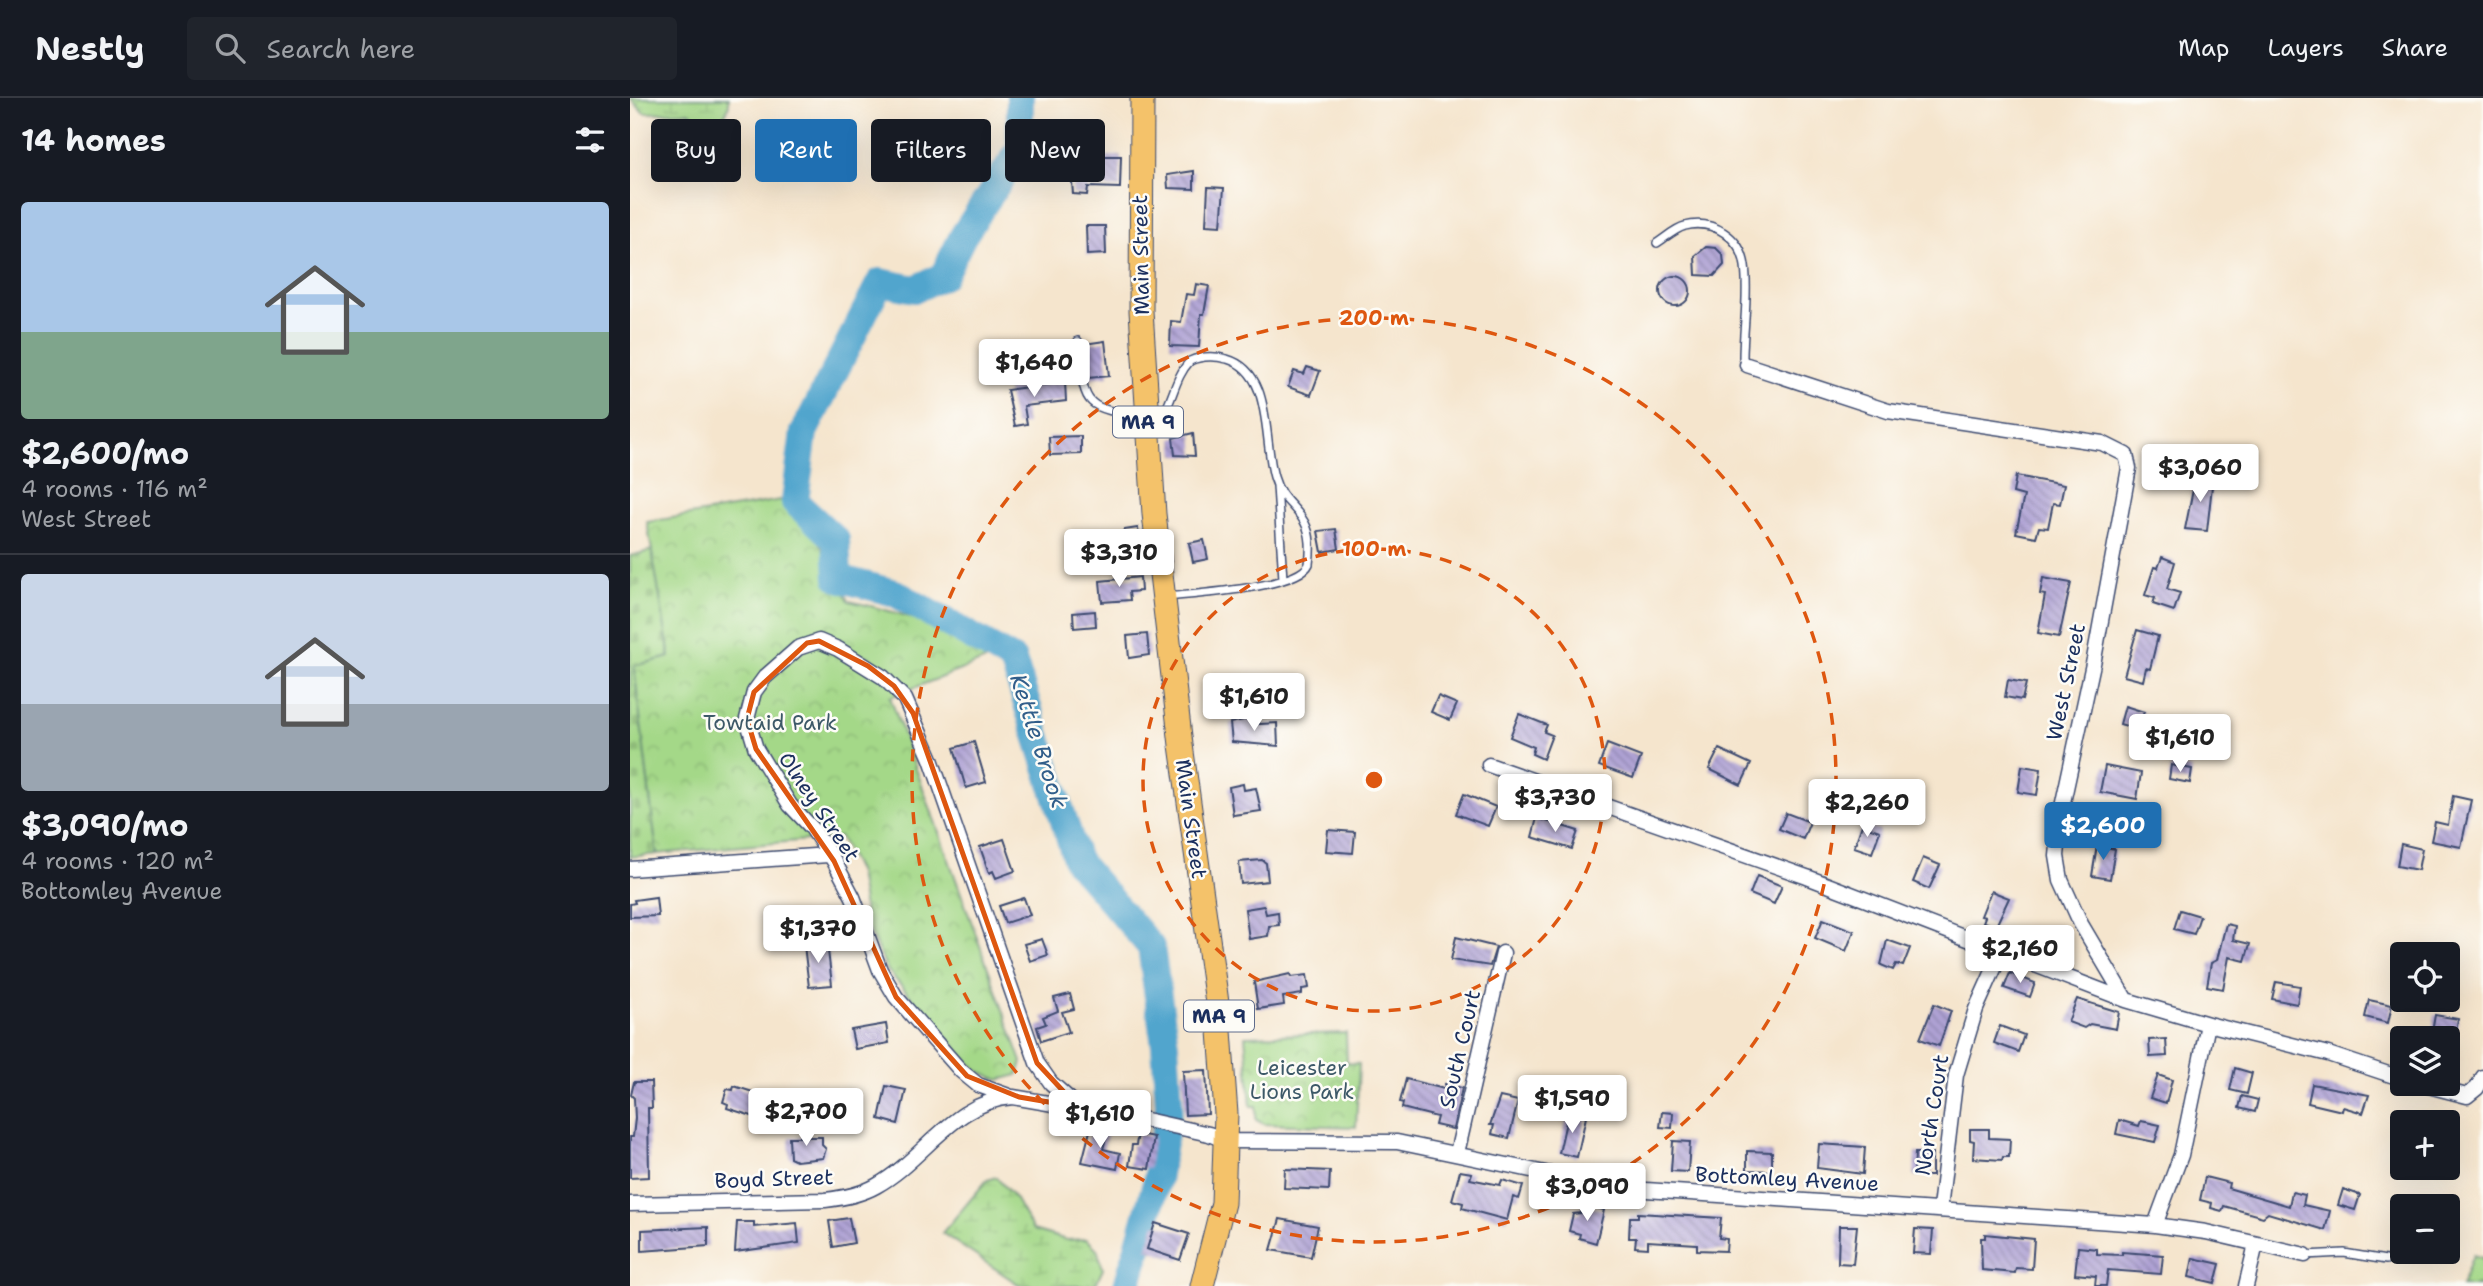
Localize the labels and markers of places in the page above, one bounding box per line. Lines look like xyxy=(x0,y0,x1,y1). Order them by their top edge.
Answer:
pin: $1,640 xyxy=(977,340,1091,399)
pin: $3,060 xyxy=(2143,444,2257,504)
pin: $3,310 xyxy=(1062,530,1176,589)
pin: $1,610 xyxy=(1197,674,1311,733)
pin: $1,610 xyxy=(2123,714,2237,774)
centre of rings xyxy=(1362,768,1386,792)
pin: $3,730 xyxy=(1498,774,1612,834)
pin: $2,260 xyxy=(1810,780,1924,839)
pin: $2,600 xyxy=(2046,802,2160,862)
pin: $1,370 xyxy=(761,906,875,965)
pin: $2,160 xyxy=(1963,926,2077,985)
pin: $1,590 xyxy=(1515,1076,1629,1135)
pin: $2,700 xyxy=(749,1088,863,1148)
pin: $1,610 xyxy=(1043,1090,1157,1150)
pin: $3,090 xyxy=(1530,1164,1644,1223)

